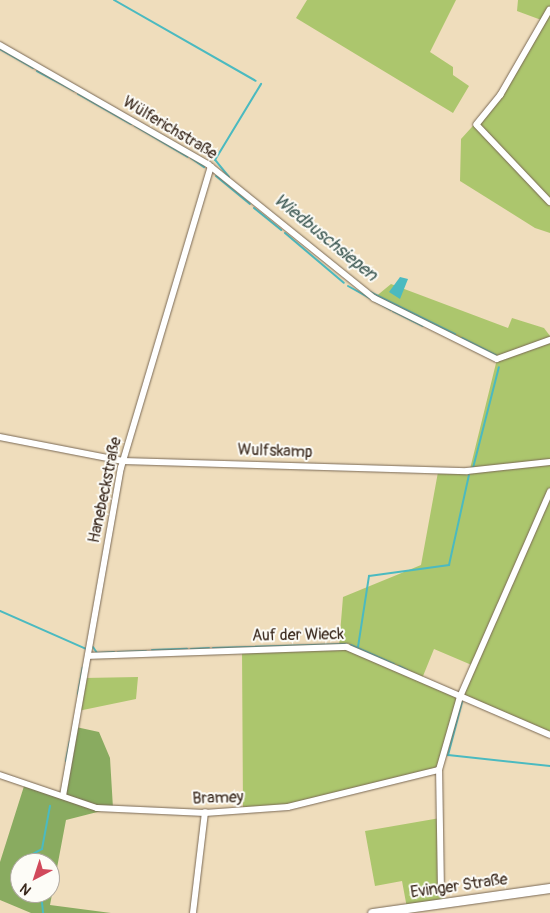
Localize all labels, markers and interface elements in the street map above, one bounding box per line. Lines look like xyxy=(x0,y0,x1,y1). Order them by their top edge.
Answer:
street label: Wülferichstraße xyxy=(119,92,221,164)
water label: Wiedbuschsiepen xyxy=(269,190,381,286)
street label: Hanebeckstraße xyxy=(84,435,126,545)
street label: Wulfskamp xyxy=(237,440,313,462)
street label: Auf der Wieck xyxy=(252,625,344,645)
street label: Bramey xyxy=(192,788,244,808)
north arrow xyxy=(10,853,60,903)
street label: Evinger Straße xyxy=(409,870,509,902)
text: N xyxy=(17,880,35,899)

